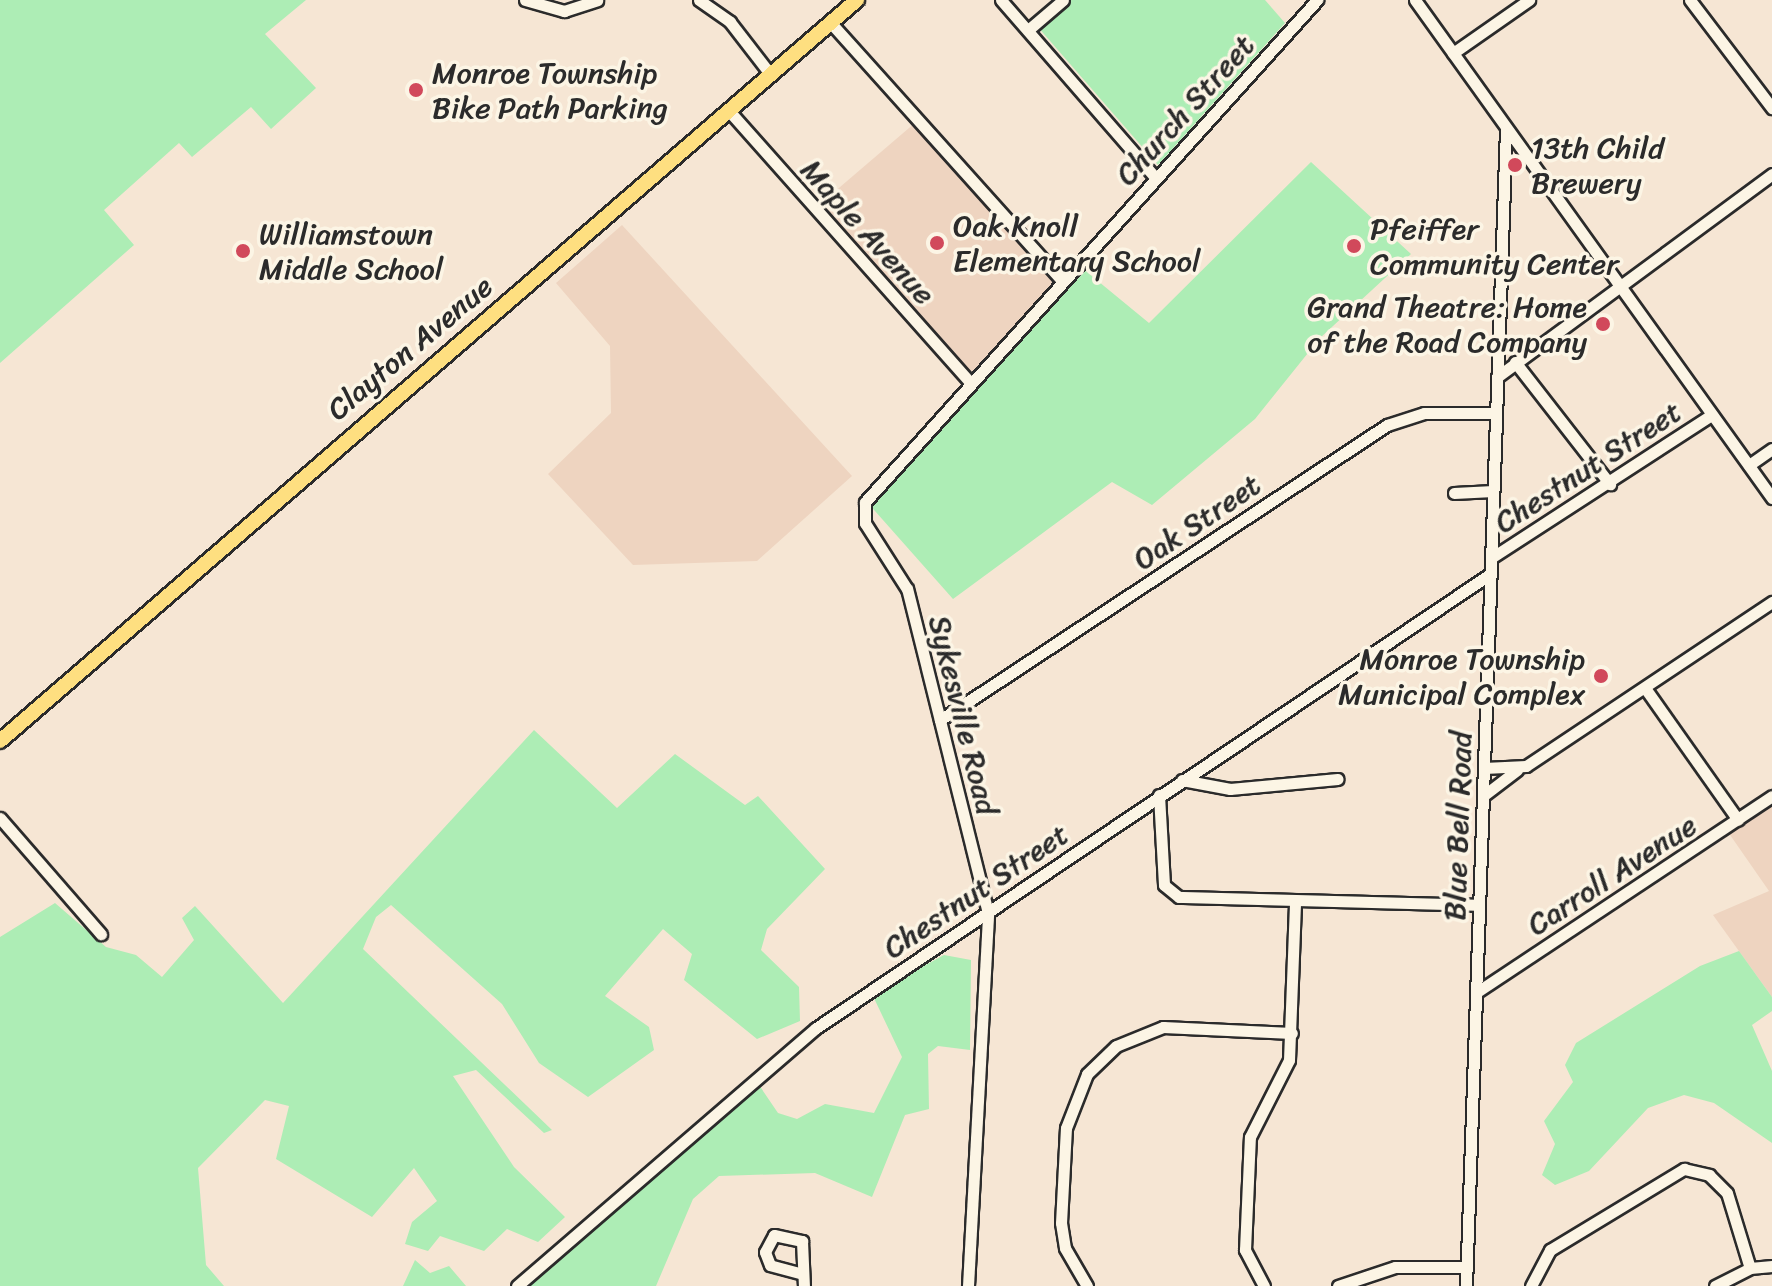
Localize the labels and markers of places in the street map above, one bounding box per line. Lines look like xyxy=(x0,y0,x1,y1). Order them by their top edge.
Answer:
place label: Monroe Township Bike Path Parking xyxy=(432,55,669,126)
marker: Monroe Township Bike Path Parking xyxy=(407,81,425,99)
place label: 13th Child Brewery xyxy=(1531,130,1664,200)
marker: 13th Child Brewery xyxy=(1506,156,1524,174)
place label: Oak Knoll Elementary School xyxy=(953,208,1201,278)
place label: Pfeiffer Community Center xyxy=(1370,211,1618,282)
place label: Williamstown Middle School xyxy=(259,216,444,286)
marker: Oak Knoll Elementary School xyxy=(928,234,946,252)
marker: Pfeiffer Community Center xyxy=(1345,237,1363,255)
marker: Williamstown Middle School xyxy=(234,242,252,260)
place label: Grand Theatre: Home of the Road Company xyxy=(1307,289,1587,360)
marker: Grand Theatre: Home of the Road Company xyxy=(1594,315,1612,333)
place label: Monroe Township Municipal Complex xyxy=(1337,641,1585,712)
marker: Monroe Township Municipal Complex xyxy=(1592,667,1610,685)

